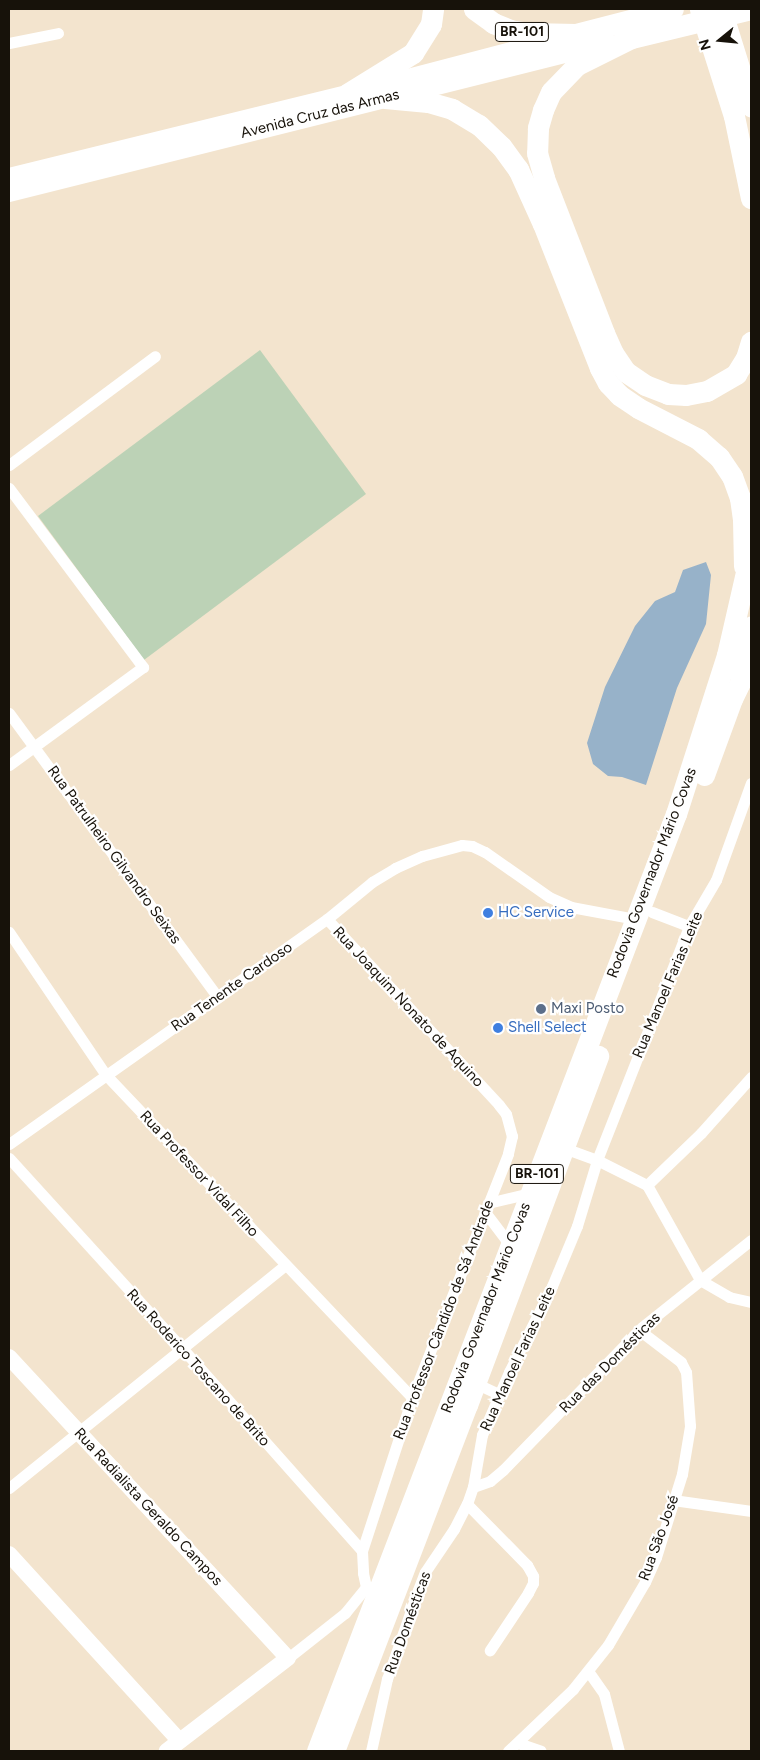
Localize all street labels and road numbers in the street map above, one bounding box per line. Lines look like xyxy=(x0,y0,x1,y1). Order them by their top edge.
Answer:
road number: BR-101 xyxy=(494,21,550,44)
street label: Avenida Cruz das Armas xyxy=(239,86,401,142)
street label: Rua Patrulheiro Gilvandro Seixas xyxy=(43,762,185,948)
street label: Rodovia Governador Mário Covas xyxy=(603,765,701,981)
street label: Rua Manoel Farias Leite xyxy=(629,909,707,1061)
street label: Rua Joaquim Nonato de Aquino xyxy=(329,923,487,1091)
street label: Rua Tenente Cardoso xyxy=(168,938,296,1036)
street label: Rua Professor Vidal Filho xyxy=(136,1107,262,1241)
road number: BR-101 xyxy=(510,1162,564,1186)
street label: Rua Professor Cândido de Sá Andrade xyxy=(390,1198,498,1442)
street label: Rodovia Governador Mário Covas xyxy=(437,1200,535,1416)
street label: Rua Manoel Farias Leite xyxy=(477,1284,559,1434)
street label: Rua Roderico Toscano de Brito xyxy=(123,1286,273,1450)
street label: Rua das Domésticas xyxy=(556,1309,664,1417)
street label: Rua Radialista Geraldo Campos xyxy=(70,1424,226,1590)
street label: Rua São José xyxy=(635,1493,683,1583)
street label: Rua Domésticas xyxy=(381,1569,435,1677)

